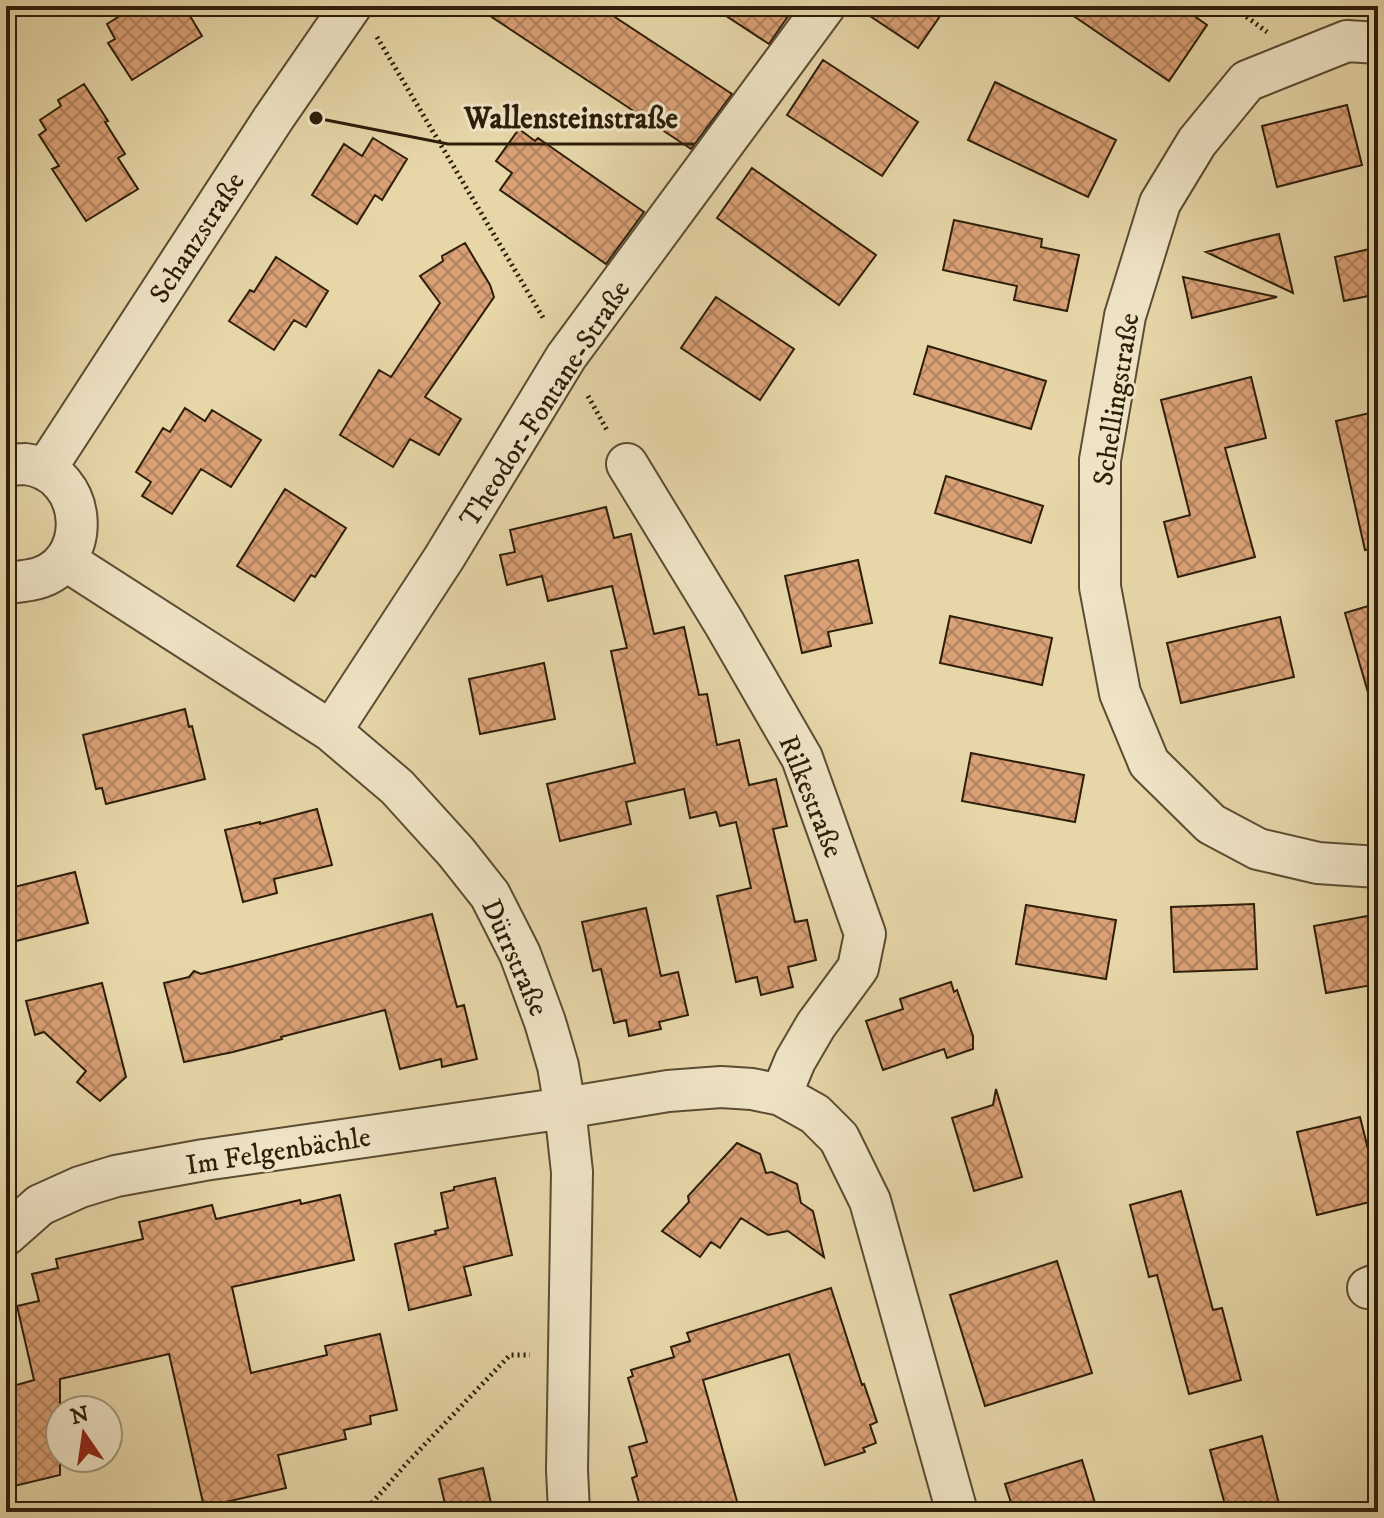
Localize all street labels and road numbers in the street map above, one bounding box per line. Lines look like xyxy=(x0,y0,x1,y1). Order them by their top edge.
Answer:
street label: Schanzstraße xyxy=(142,166,253,310)
street label: Theodor-Fontane-Straße xyxy=(452,274,638,534)
street label: Schellingstraße xyxy=(1086,310,1147,488)
street label: Rilkestraße xyxy=(770,730,851,863)
street label: Dürrstraße xyxy=(473,894,556,1022)
street label: Im Felgenbächle xyxy=(183,1120,373,1183)

